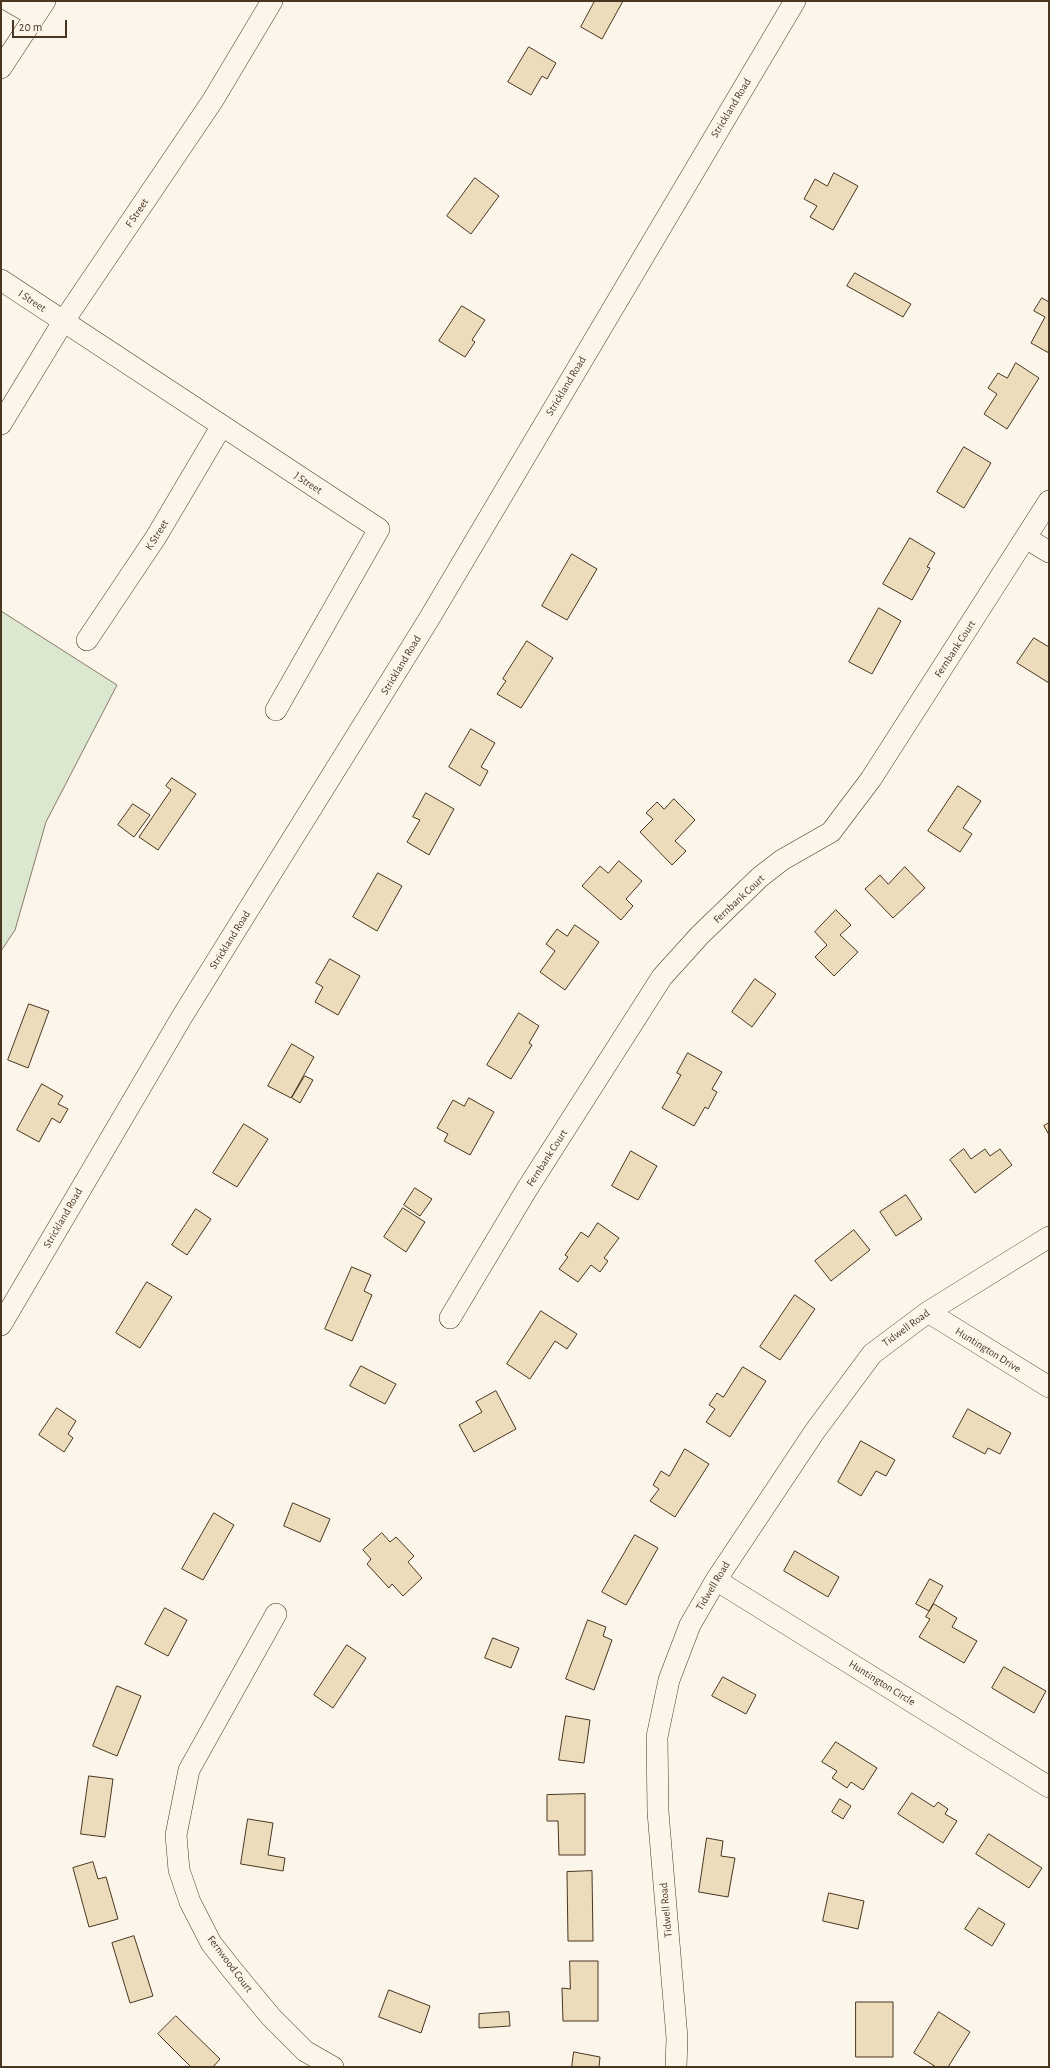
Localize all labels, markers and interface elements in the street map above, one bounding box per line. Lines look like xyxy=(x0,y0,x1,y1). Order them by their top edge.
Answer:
scale bar xyxy=(14,12,69,38)
text: 20 m xyxy=(19,21,42,33)
street label: Strickland Road xyxy=(708,76,754,140)
street label: F Street xyxy=(122,196,152,230)
street label: I Street xyxy=(16,287,48,315)
street label: Strickland Road xyxy=(543,354,589,418)
street label: J Street xyxy=(291,469,325,497)
street label: K Street xyxy=(142,517,172,553)
street label: Fernbank Court xyxy=(932,618,978,680)
street label: Strickland Road xyxy=(378,633,424,697)
street label: Fernbank Court xyxy=(711,872,767,926)
street label: Strickland Road xyxy=(207,908,253,972)
street label: Fernbank Court xyxy=(524,1127,570,1189)
street label: Strickland Road xyxy=(41,1186,85,1250)
street label: Tidwell Road xyxy=(880,1306,932,1350)
street label: Huntington Drive xyxy=(953,1325,1023,1375)
street label: Tidwell Road xyxy=(693,1559,733,1613)
street label: Huntington Circle xyxy=(846,1657,918,1709)
street label: Tidwell Road xyxy=(657,1882,675,1938)
street label: Fernwood Court xyxy=(204,1933,256,1995)

